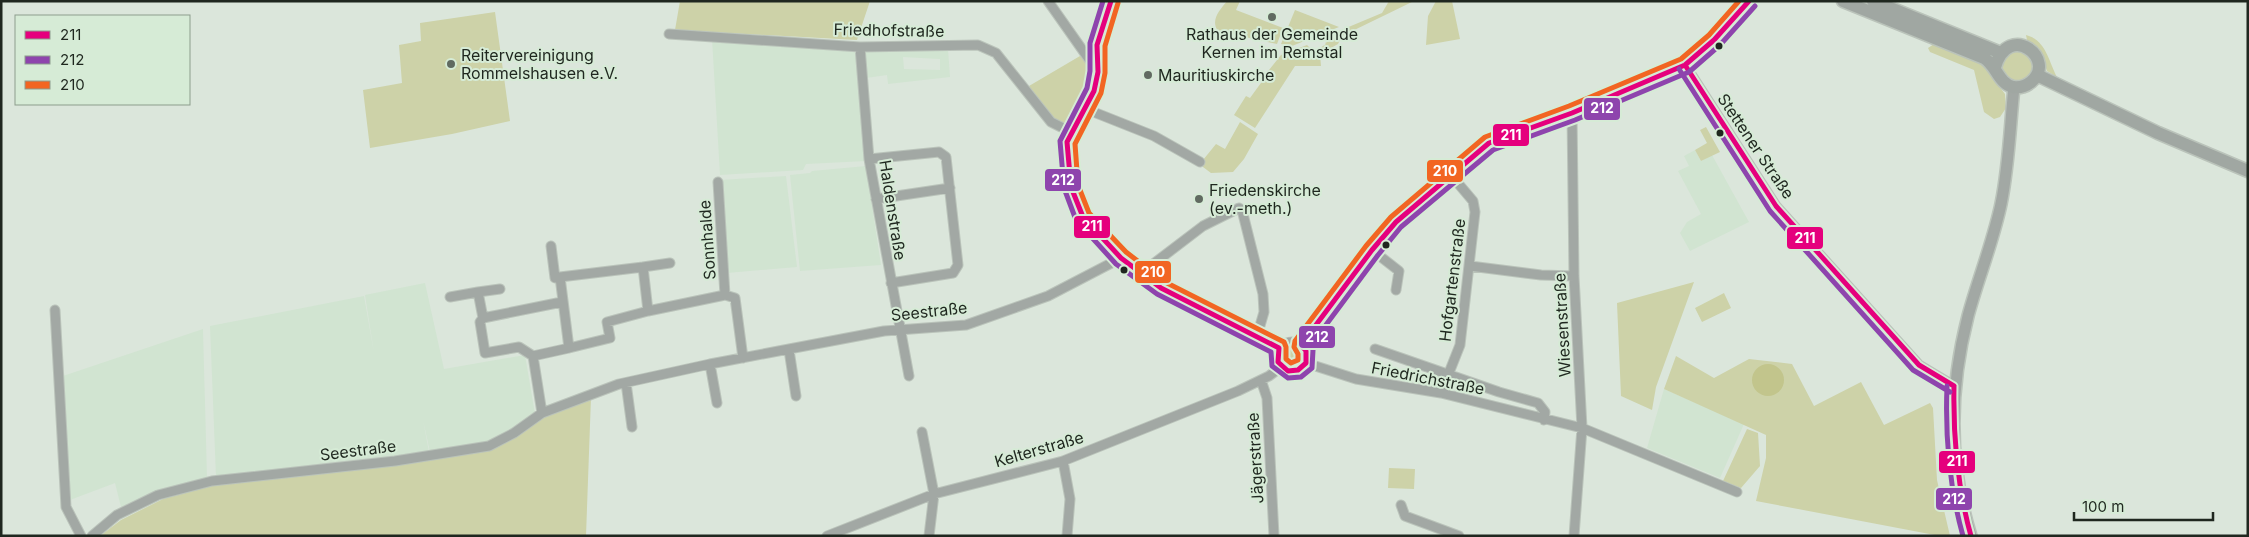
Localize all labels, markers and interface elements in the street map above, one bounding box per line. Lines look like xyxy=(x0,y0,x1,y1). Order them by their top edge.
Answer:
marker: Rathaus der Gemeinde Kernen im Remstal xyxy=(1266,11,1278,23)
legend xyxy=(15,15,190,105)
street label: Friedhofstraße xyxy=(833,19,945,41)
place label: Rathaus der Gemeinde Kernen im Remstal xyxy=(1186,24,1358,62)
text: 211 xyxy=(60,25,81,44)
unlabelled marker xyxy=(1714,41,1724,51)
place label: Reitervereinigung Rommelshausen e.V. xyxy=(461,45,618,83)
text: 212 xyxy=(60,50,84,69)
marker: Reitervereinigung Rommelshausen e.V. xyxy=(445,58,457,70)
place label: Mauritiuskirche xyxy=(1158,65,1274,85)
marker: Mauritiuskirche xyxy=(1142,69,1154,81)
text: 210 xyxy=(60,75,85,94)
street label: Stettener Straße xyxy=(1713,89,1799,203)
line badge: 212 xyxy=(1583,97,1621,121)
text: 212 xyxy=(1590,99,1614,116)
line badge: 211 xyxy=(1492,123,1530,147)
text: 211 xyxy=(1501,126,1521,143)
unlabelled marker xyxy=(1715,128,1725,138)
street label: Haldenstraße xyxy=(875,158,911,262)
line badge: 210 xyxy=(1426,159,1464,183)
text: 210 xyxy=(1433,162,1457,179)
line badge: 212 xyxy=(1044,168,1082,192)
text: 212 xyxy=(1051,171,1075,188)
place label: Friedenskirche (ev.-meth.) xyxy=(1209,180,1321,218)
marker: Friedenskirche (ev.-meth.) xyxy=(1193,193,1205,205)
street label: Sonnhalde xyxy=(694,199,720,281)
line badge: 211 xyxy=(1073,215,1111,239)
text: 211 xyxy=(1082,217,1102,234)
street label: Hofgartenstraße xyxy=(1435,217,1469,343)
line badge: 211 xyxy=(1786,226,1824,250)
text: 211 xyxy=(1795,229,1815,246)
unlabelled marker xyxy=(1381,240,1391,250)
line badge: 210 xyxy=(1134,260,1172,284)
text: 210 xyxy=(1141,263,1165,280)
unlabelled marker xyxy=(1119,265,1129,275)
street label: Wiesenstraße xyxy=(1549,273,1575,377)
street label: Seestraße xyxy=(890,297,968,325)
line badge: 212 xyxy=(1298,325,1336,349)
text: 212 xyxy=(1305,328,1329,345)
street label: Friedrichstraße xyxy=(1370,357,1486,399)
street label: Jägerstraße xyxy=(1243,412,1267,504)
street label: Kelterstraße xyxy=(992,427,1086,471)
street label: Seestraße xyxy=(319,435,397,465)
line badge: 211 xyxy=(1938,450,1976,474)
text: 211 xyxy=(1947,452,1967,469)
line badge: 212 xyxy=(1935,487,1973,511)
text: 212 xyxy=(1942,490,1966,507)
scale bar xyxy=(2074,490,2213,522)
text: 100 m xyxy=(2082,497,2124,516)

